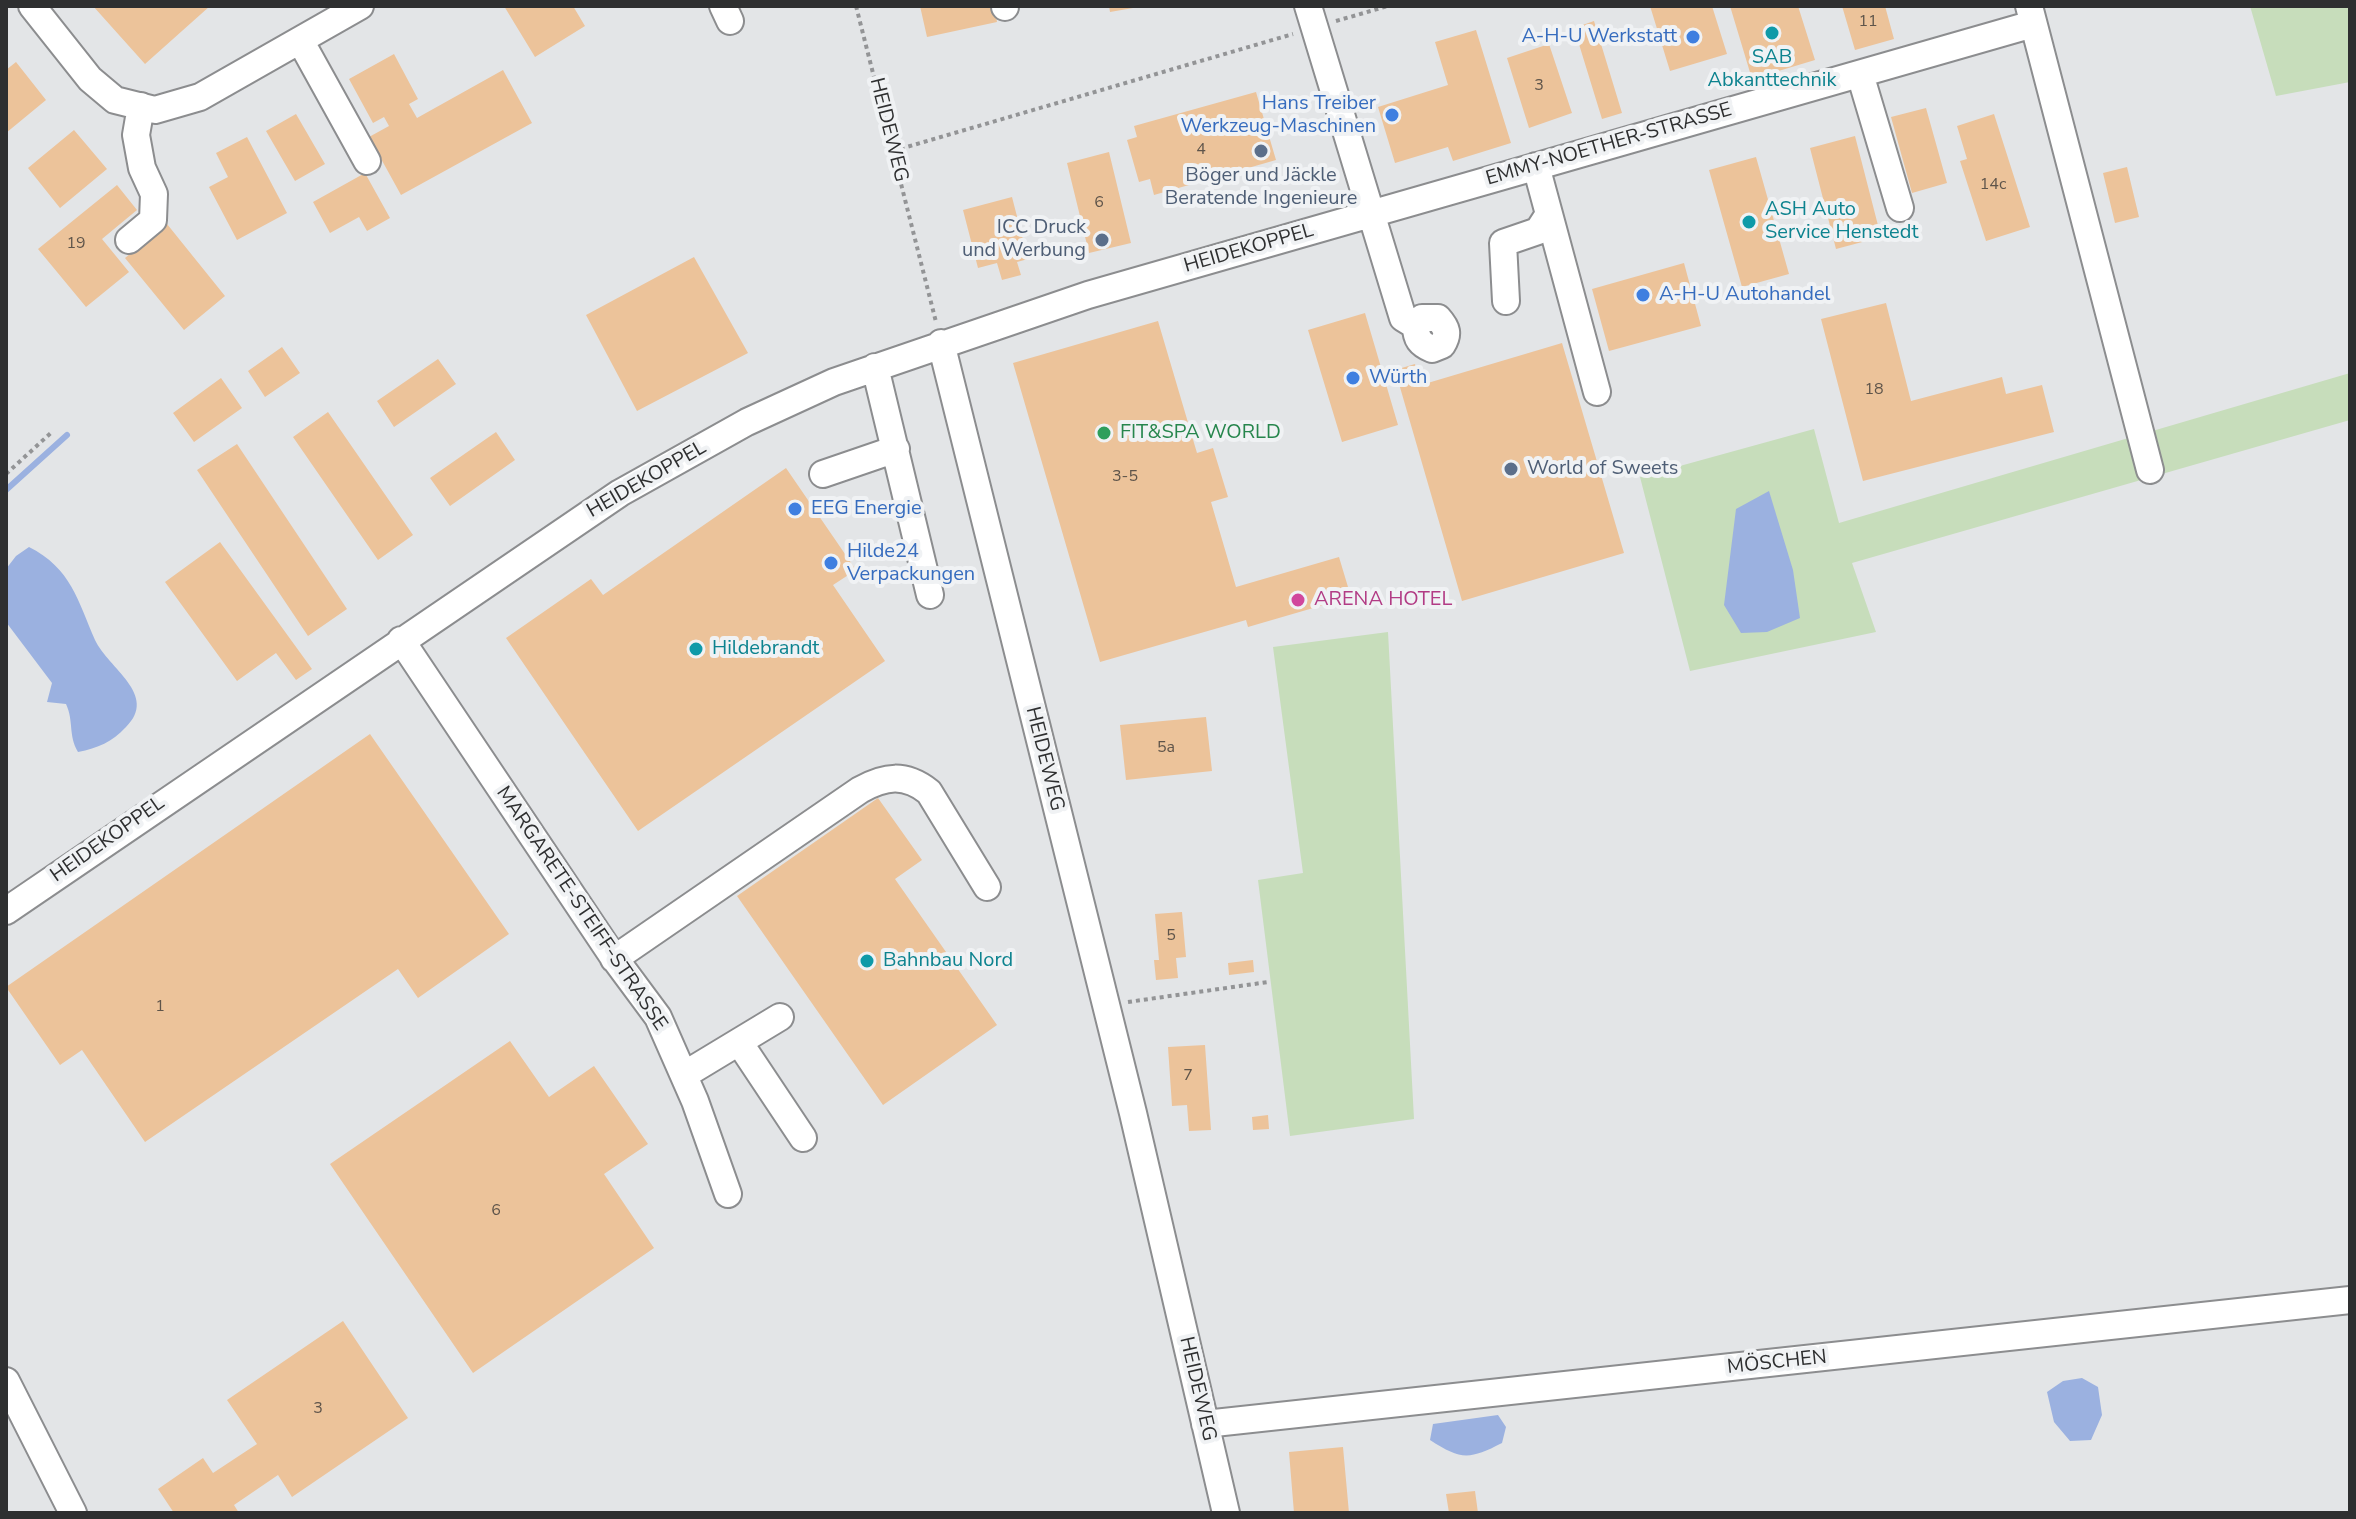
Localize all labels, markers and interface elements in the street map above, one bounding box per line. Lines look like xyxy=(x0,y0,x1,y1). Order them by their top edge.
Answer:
house number: 11 xyxy=(1858,12,1878,32)
marker: SAB Abkanttechnik xyxy=(1763,24,1781,42)
place label: A-H-U Werkstatt xyxy=(1522,25,1677,49)
marker: A-H-U Werkstatt xyxy=(1684,28,1702,46)
place label: SAB Abkanttechnik xyxy=(1708,46,1836,93)
street label: HEIDEWEG xyxy=(863,75,913,185)
house number: 3 xyxy=(1534,76,1544,96)
place label: Hans Treiber Werkzeug-Maschinen xyxy=(1180,92,1376,139)
street label: EMMY-NOETHER-STRASSE xyxy=(1483,98,1735,192)
marker: Hans Treiber Werkzeug-Maschinen xyxy=(1383,106,1401,124)
house number: 4 xyxy=(1196,140,1206,160)
marker: Böger und Jäckle Beratende Ingenieure xyxy=(1252,142,1270,160)
place label: Böger und Jäckle Beratende Ingenieure xyxy=(1165,164,1357,211)
house number: 14c xyxy=(1980,175,2006,195)
house number: 6 xyxy=(1094,193,1104,213)
place label: ASH Auto Service Henstedt xyxy=(1765,198,1918,245)
marker: ASH Auto Service Henstedt xyxy=(1740,213,1758,231)
place label: ICC Druck und Werbung xyxy=(962,216,1086,263)
street label: HEIDEKOPPEL xyxy=(1181,219,1317,279)
marker: ICC Druck und Werbung xyxy=(1093,231,1111,249)
house number: 19 xyxy=(66,234,86,254)
place label: A-H-U Autohandel xyxy=(1659,283,1830,307)
marker: A-H-U Autohandel xyxy=(1634,286,1652,304)
place label: Würth xyxy=(1369,366,1427,390)
marker: Würth xyxy=(1344,369,1362,387)
house number: 18 xyxy=(1864,380,1884,400)
place label: FIT&SPA WORLD xyxy=(1120,421,1281,445)
marker: FIT&SPA WORLD xyxy=(1095,424,1113,442)
street label: HEIDEKOPPEL xyxy=(583,436,711,524)
place label: World of Sweets xyxy=(1527,457,1678,481)
marker: World of Sweets xyxy=(1502,460,1520,478)
house number: 3-5 xyxy=(1112,467,1138,487)
place label: EEG Energie xyxy=(811,497,922,521)
marker: EEG Energie xyxy=(786,500,804,518)
place label: Hilde24 Verpackungen xyxy=(847,540,975,587)
marker: Hilde24 Verpackungen xyxy=(822,554,840,572)
place label: ARENA HOTEL xyxy=(1314,588,1452,612)
marker: ARENA HOTEL xyxy=(1289,591,1307,609)
place label: Hildebrandt xyxy=(712,637,819,661)
marker: Hildebrandt xyxy=(687,640,705,658)
street label: HEIDEWEG xyxy=(1019,704,1069,814)
house number: 5a xyxy=(1157,738,1175,758)
street label: MARGARETE-STEIFF-STRASSE xyxy=(490,782,672,1036)
street label: HEIDEKOPPEL xyxy=(46,792,170,888)
house number: 5 xyxy=(1166,926,1176,946)
place label: Bahnbau Nord xyxy=(883,949,1013,973)
marker: Bahnbau Nord xyxy=(858,952,876,970)
house number: 1 xyxy=(155,997,165,1017)
house number: 7 xyxy=(1183,1066,1193,1086)
house number: 6 xyxy=(491,1201,501,1221)
street label: HEIDEWEG xyxy=(1173,1334,1221,1444)
street label: MÖSCHEN xyxy=(1726,1346,1828,1380)
house number: 3 xyxy=(313,1399,323,1419)

